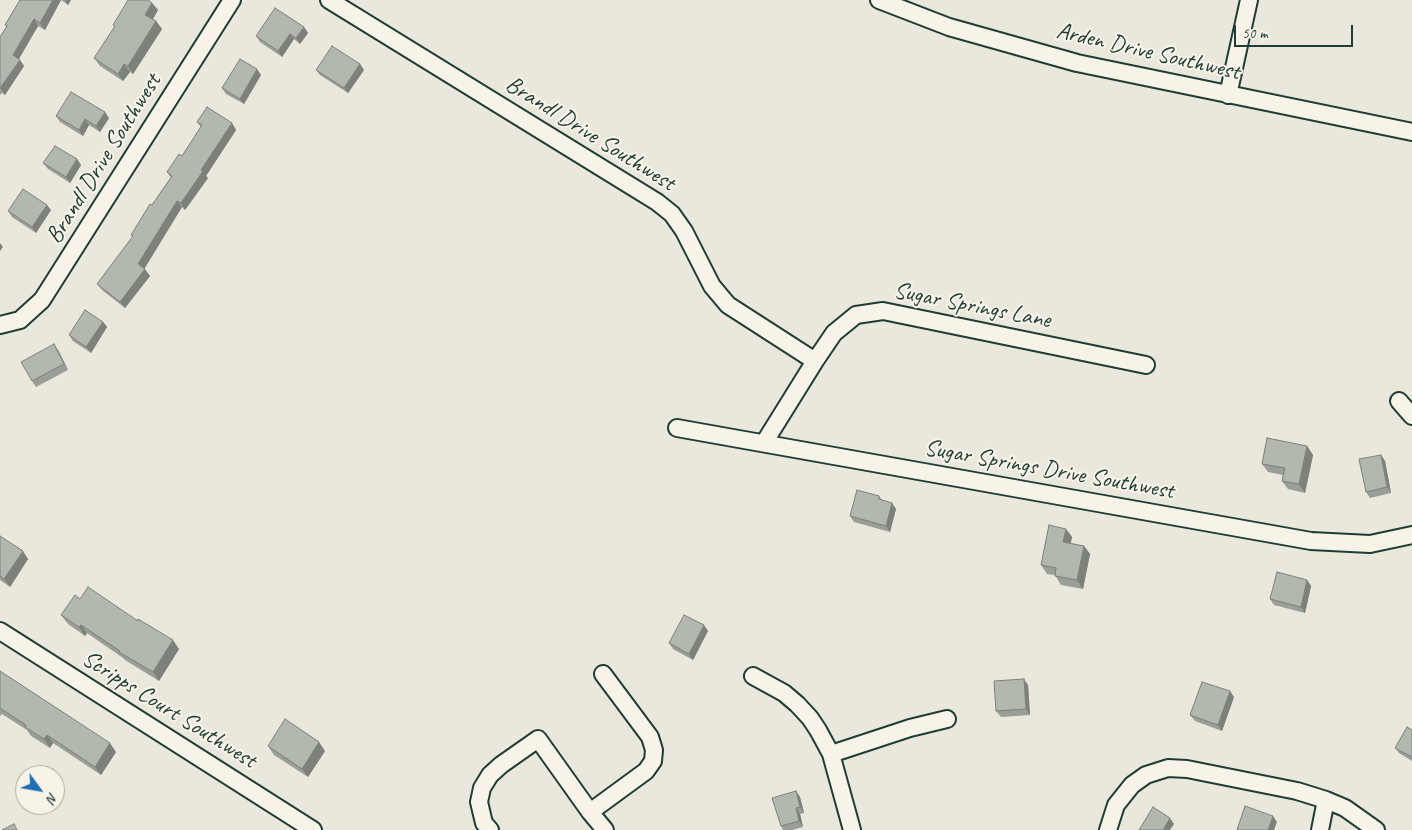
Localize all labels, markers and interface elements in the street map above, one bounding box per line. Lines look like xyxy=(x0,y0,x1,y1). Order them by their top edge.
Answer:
scale bar xyxy=(1237,15,1356,47)
street label: Arden Drive Southwest xyxy=(1054,17,1242,87)
text: 50 m xyxy=(1242,24,1268,43)
street label: Brandl Drive Southwest xyxy=(40,69,168,249)
street label: Brandl Drive Southwest xyxy=(500,70,680,198)
street label: Sugar Springs Lane xyxy=(891,277,1053,335)
street label: Sugar Springs Drive Southwest xyxy=(922,434,1176,506)
street label: Scripps Court Southwest xyxy=(77,645,261,775)
north arrow xyxy=(15,765,65,815)
text: N xyxy=(43,789,62,806)

